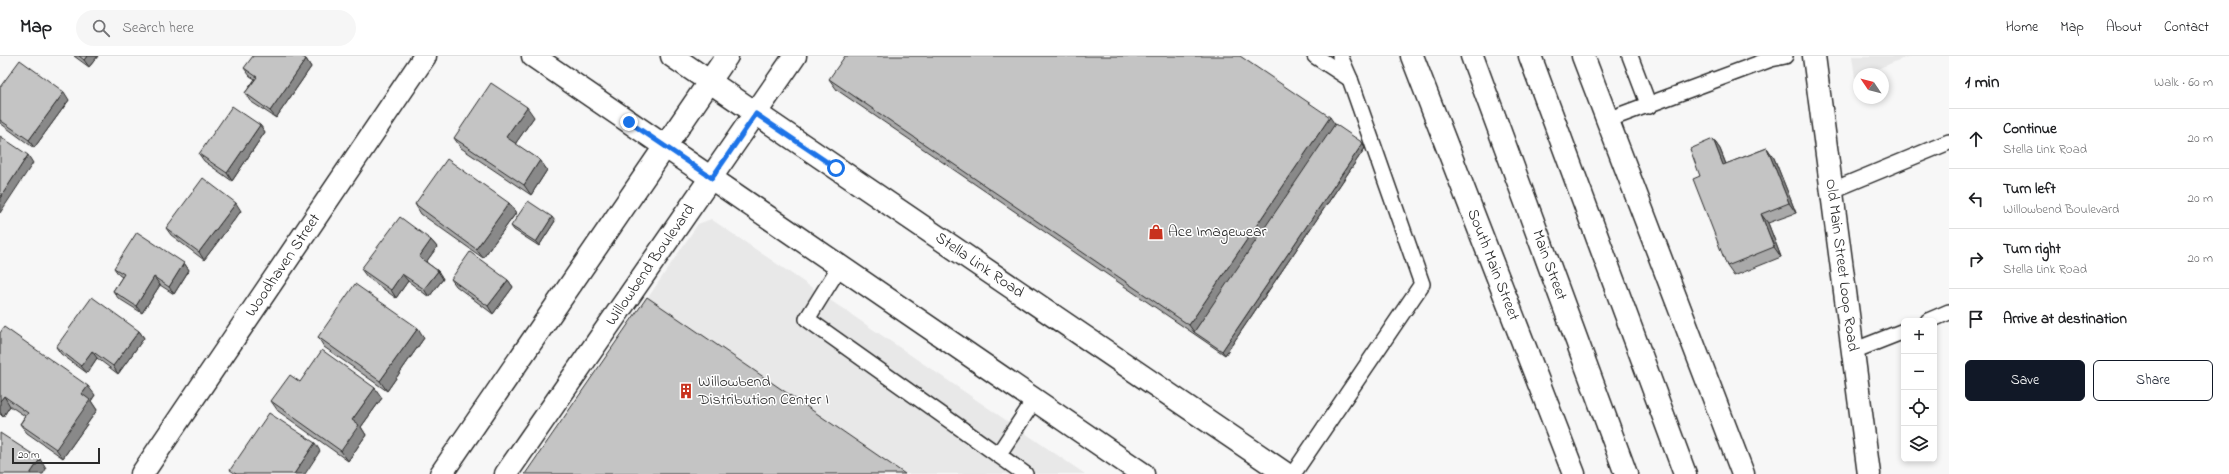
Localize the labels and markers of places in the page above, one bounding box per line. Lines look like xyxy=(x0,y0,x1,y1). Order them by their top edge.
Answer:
place label: Ace Imagewear xyxy=(1168,220,1267,244)
shop icon: Ace Imagewear xyxy=(1147,223,1165,241)
place label: Willowbend Distribution Center I xyxy=(697,370,829,412)
building icon: Willowbend Distribution Center I xyxy=(677,382,695,400)

